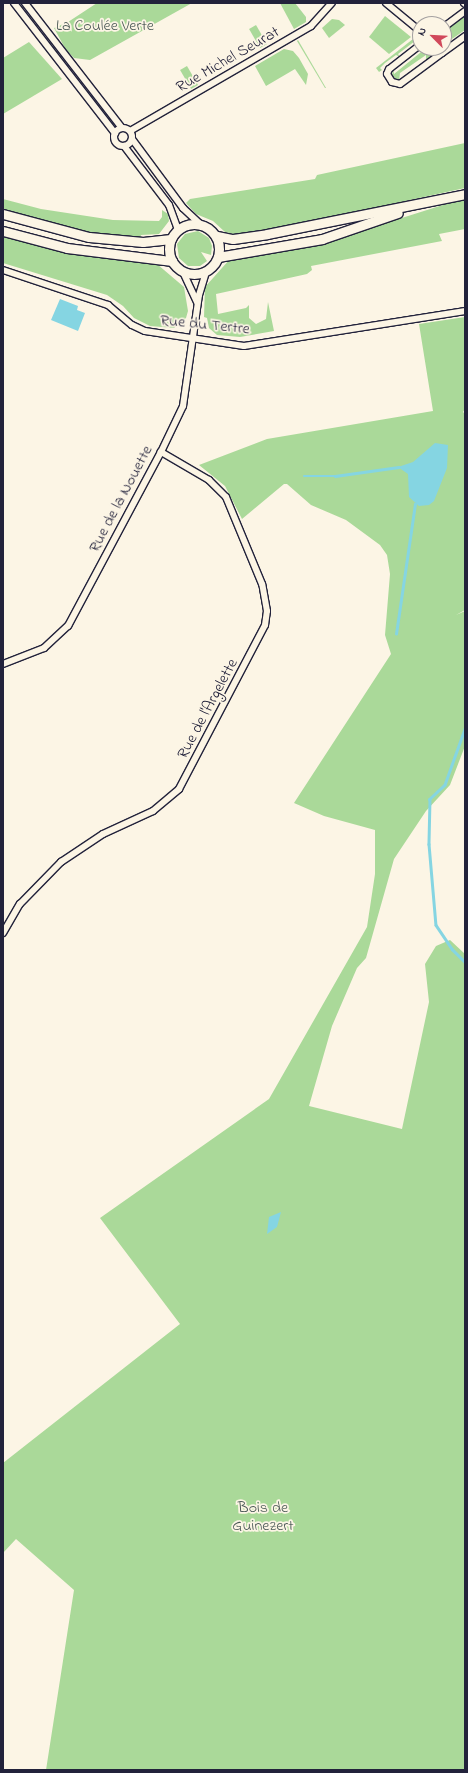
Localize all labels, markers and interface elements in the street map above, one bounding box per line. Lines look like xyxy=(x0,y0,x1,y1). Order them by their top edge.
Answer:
park label: La Coulée Verte xyxy=(56,16,154,36)
north arrow xyxy=(412,16,452,56)
street label: Rue Michel Seurat xyxy=(173,23,283,97)
text: N xyxy=(413,25,431,38)
street label: Rue du Tertre xyxy=(159,311,251,339)
street label: Rue de la Nouette xyxy=(85,442,157,556)
street label: Rue de l'Argelette xyxy=(174,656,242,762)
park label: Bois de Guinezert xyxy=(232,1498,294,1536)

